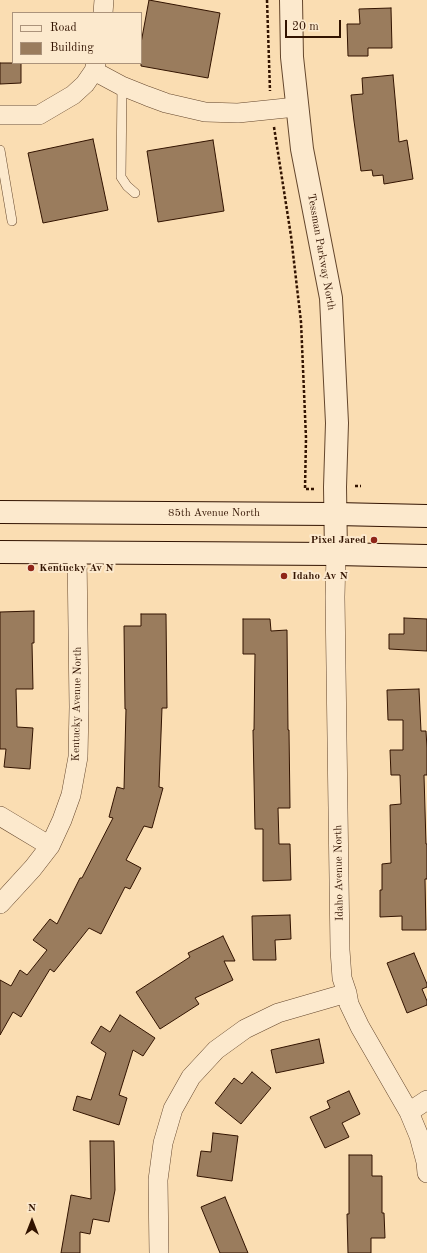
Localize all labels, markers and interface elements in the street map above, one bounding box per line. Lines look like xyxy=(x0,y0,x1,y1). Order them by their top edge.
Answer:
legend xyxy=(12,12,142,64)
scale bar xyxy=(287,12,343,38)
text: 20 m xyxy=(292,21,319,33)
text: Road xyxy=(50,22,77,34)
text: Building xyxy=(50,42,94,54)
street label: Tessman Parkway North xyxy=(304,193,338,311)
street label: 85th Avenue North xyxy=(168,506,260,520)
place label: Pixel Jared xyxy=(311,533,366,547)
marker: Pixel Jared xyxy=(369,535,379,545)
place label: Kentucky Av N xyxy=(39,561,114,575)
marker: Kentucky Av N xyxy=(26,563,36,573)
place label: Idaho Av N xyxy=(292,569,348,583)
marker: Idaho Av N xyxy=(279,571,289,581)
street label: Kentucky Avenue North xyxy=(69,647,85,761)
street label: Idaho Avenue North xyxy=(332,825,346,921)
north arrow xyxy=(12,1201,52,1241)
text: N xyxy=(28,1203,36,1214)

